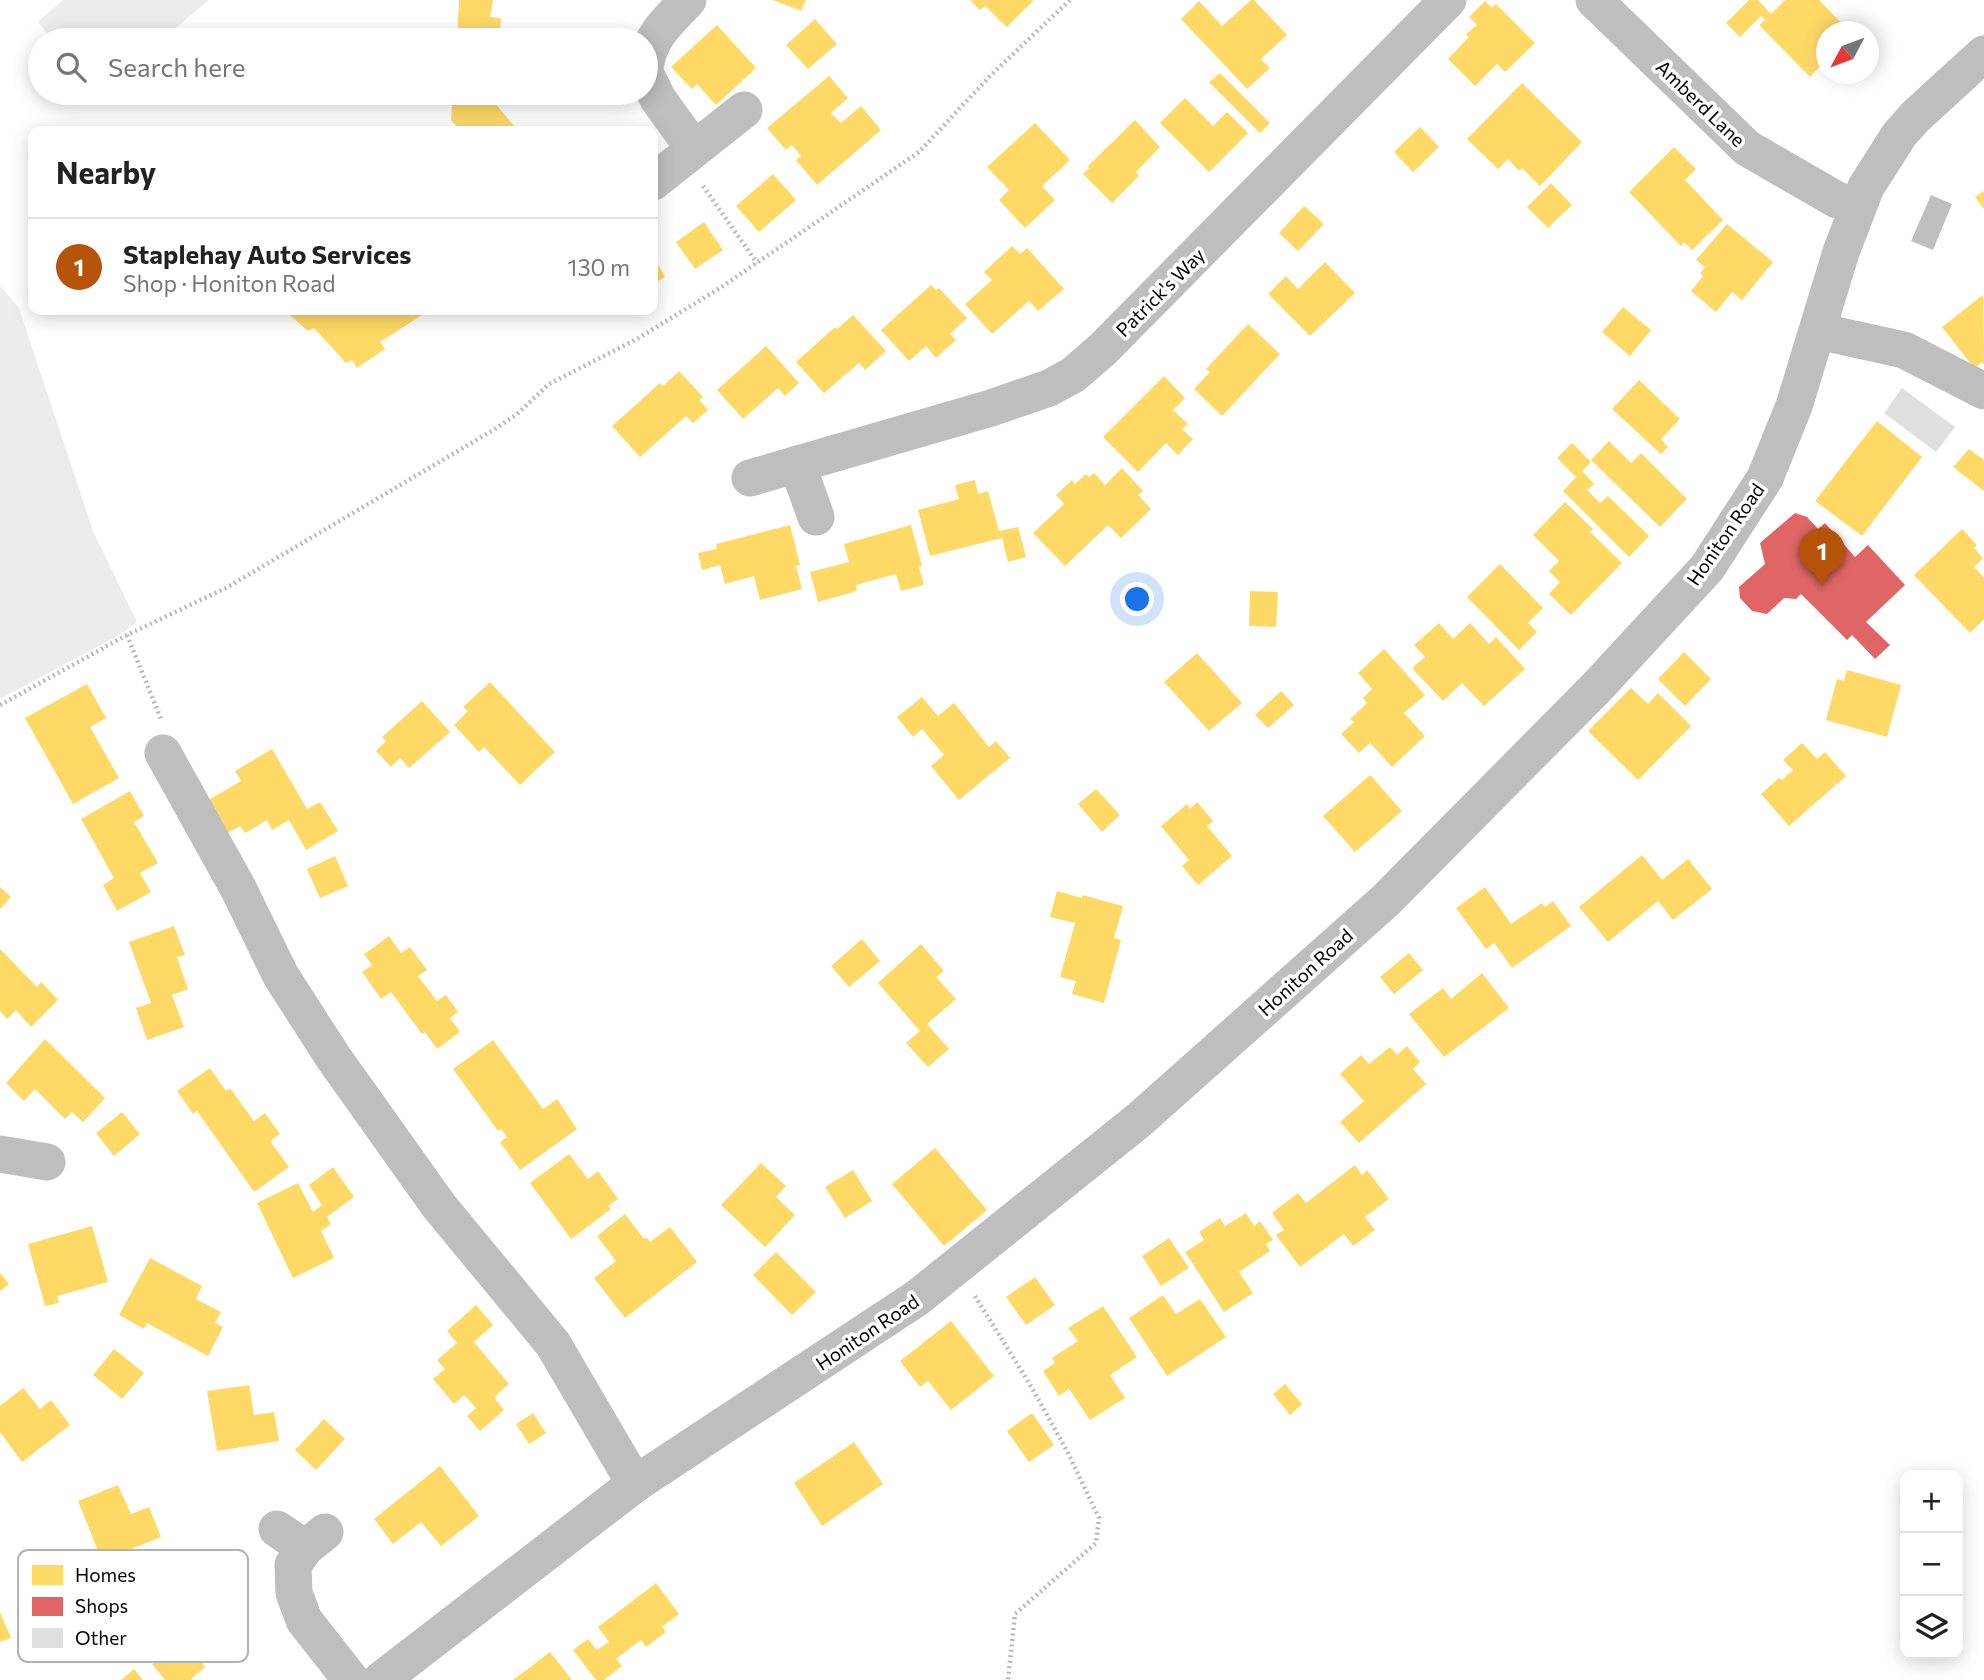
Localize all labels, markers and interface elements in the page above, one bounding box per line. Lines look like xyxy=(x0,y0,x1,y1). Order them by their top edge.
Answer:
north arrow xyxy=(1816,21,1879,84)
search box xyxy=(28,28,658,105)
icon: search xyxy=(52,48,90,86)
text: Search here xyxy=(108,51,246,82)
street label: Amberd Lane xyxy=(1652,55,1750,151)
text: Nearby xyxy=(56,153,156,190)
text: Staplehay Auto Services xyxy=(123,238,411,269)
street label: Patrick's Way xyxy=(1111,243,1209,341)
text: 1 xyxy=(74,253,84,281)
text: 130 m xyxy=(568,253,630,281)
text: Shop · Honiton Road xyxy=(123,269,336,297)
street label: Honiton Road xyxy=(1681,479,1769,589)
pin: 1 xyxy=(1799,528,1845,586)
your location xyxy=(1120,582,1154,616)
street label: Honiton Road xyxy=(1253,924,1357,1020)
street label: Honiton Road xyxy=(811,1289,923,1375)
map controls xyxy=(1900,1470,1963,1659)
button: + xyxy=(1900,1470,1963,1533)
button: − xyxy=(1900,1533,1963,1596)
legend xyxy=(18,1550,248,1662)
text: Homes xyxy=(75,1563,136,1586)
text: Shops xyxy=(75,1594,128,1617)
button: layers xyxy=(1900,1596,1963,1659)
text: Other xyxy=(75,1626,127,1649)

